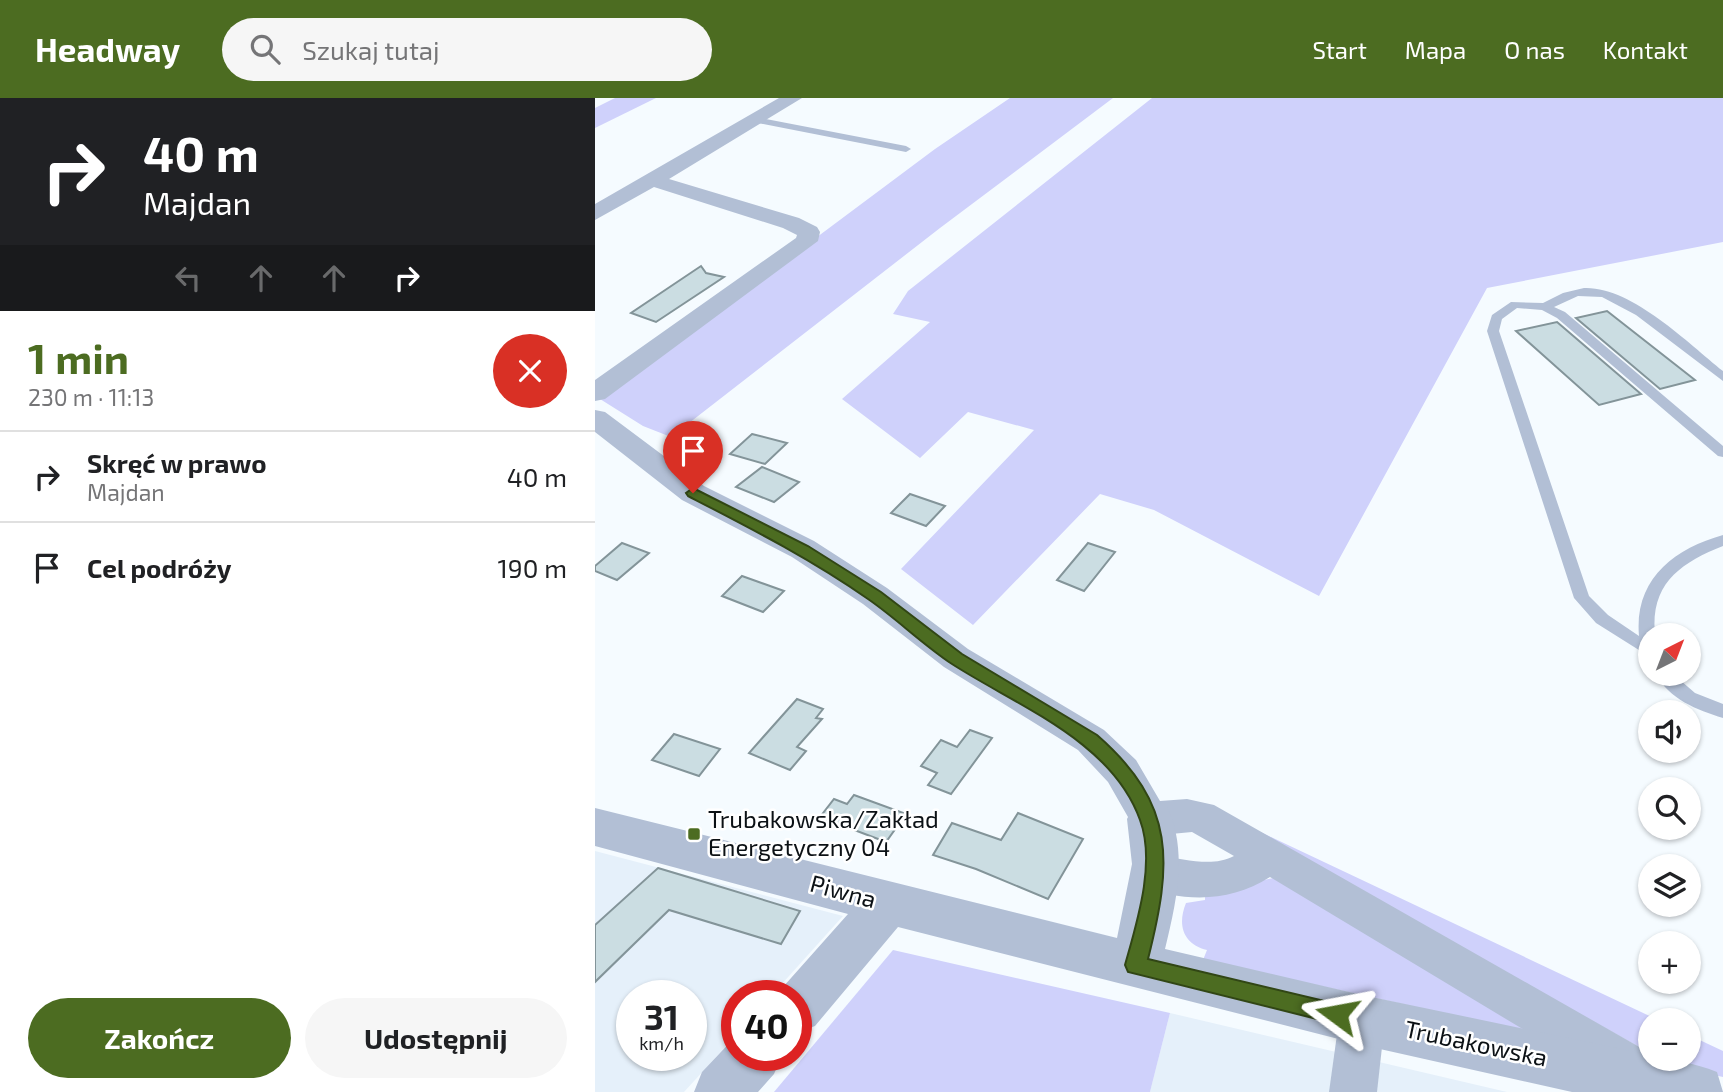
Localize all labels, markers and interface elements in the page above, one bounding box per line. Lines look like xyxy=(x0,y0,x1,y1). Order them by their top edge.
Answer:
search box xyxy=(222,18,712,81)
text: Headway xyxy=(35,29,180,69)
icon: search xyxy=(246,30,284,68)
text: Szukaj tutaj xyxy=(302,34,440,65)
text: Start xyxy=(1312,35,1367,64)
text: Mapa xyxy=(1405,35,1466,64)
text: O nas xyxy=(1504,35,1565,64)
text: Kontakt xyxy=(1603,35,1688,64)
text: 40 m xyxy=(143,123,259,182)
icon: right xyxy=(28,126,119,217)
text: Majdan xyxy=(143,183,251,221)
icon: left xyxy=(169,259,207,297)
icon: ahead xyxy=(242,259,280,297)
icon: ahead xyxy=(315,259,353,297)
icon: right xyxy=(388,259,426,297)
text: 1 min xyxy=(28,332,129,382)
button: close xyxy=(493,334,567,408)
text: 230 m · 11:13 xyxy=(28,383,154,411)
pin xyxy=(663,421,723,493)
icon: arrive xyxy=(674,432,712,470)
text: Skręć w prawo xyxy=(87,447,267,478)
icon: right xyxy=(28,458,66,496)
text: 40 m xyxy=(507,461,567,492)
text: Majdan xyxy=(87,478,165,506)
icon: arrive xyxy=(28,549,66,587)
text: Cel podróży xyxy=(87,552,232,583)
text: 190 m xyxy=(498,552,567,583)
north arrow xyxy=(1638,623,1701,686)
map controls xyxy=(1638,623,1701,1071)
button: sound xyxy=(1638,700,1701,763)
button: search xyxy=(1638,777,1701,840)
place label: Trubakowska/Zakład Energetyczny 04 xyxy=(708,804,939,861)
marker: Trubakowska/Zakład Energetyczny 04 xyxy=(686,826,702,842)
button: layers xyxy=(1638,854,1701,917)
street label: Piwna xyxy=(807,868,880,913)
button: + xyxy=(1638,931,1701,994)
position arrow xyxy=(1300,977,1374,1051)
speed limit sign: 40 xyxy=(721,980,812,1071)
text: 31 xyxy=(644,995,679,1037)
button: Zakończ xyxy=(28,998,291,1078)
button: Udostępnij xyxy=(305,998,567,1078)
button: − xyxy=(1638,1008,1701,1071)
street label: Trubakowska xyxy=(1403,1013,1550,1072)
text: km/h xyxy=(639,1032,684,1054)

